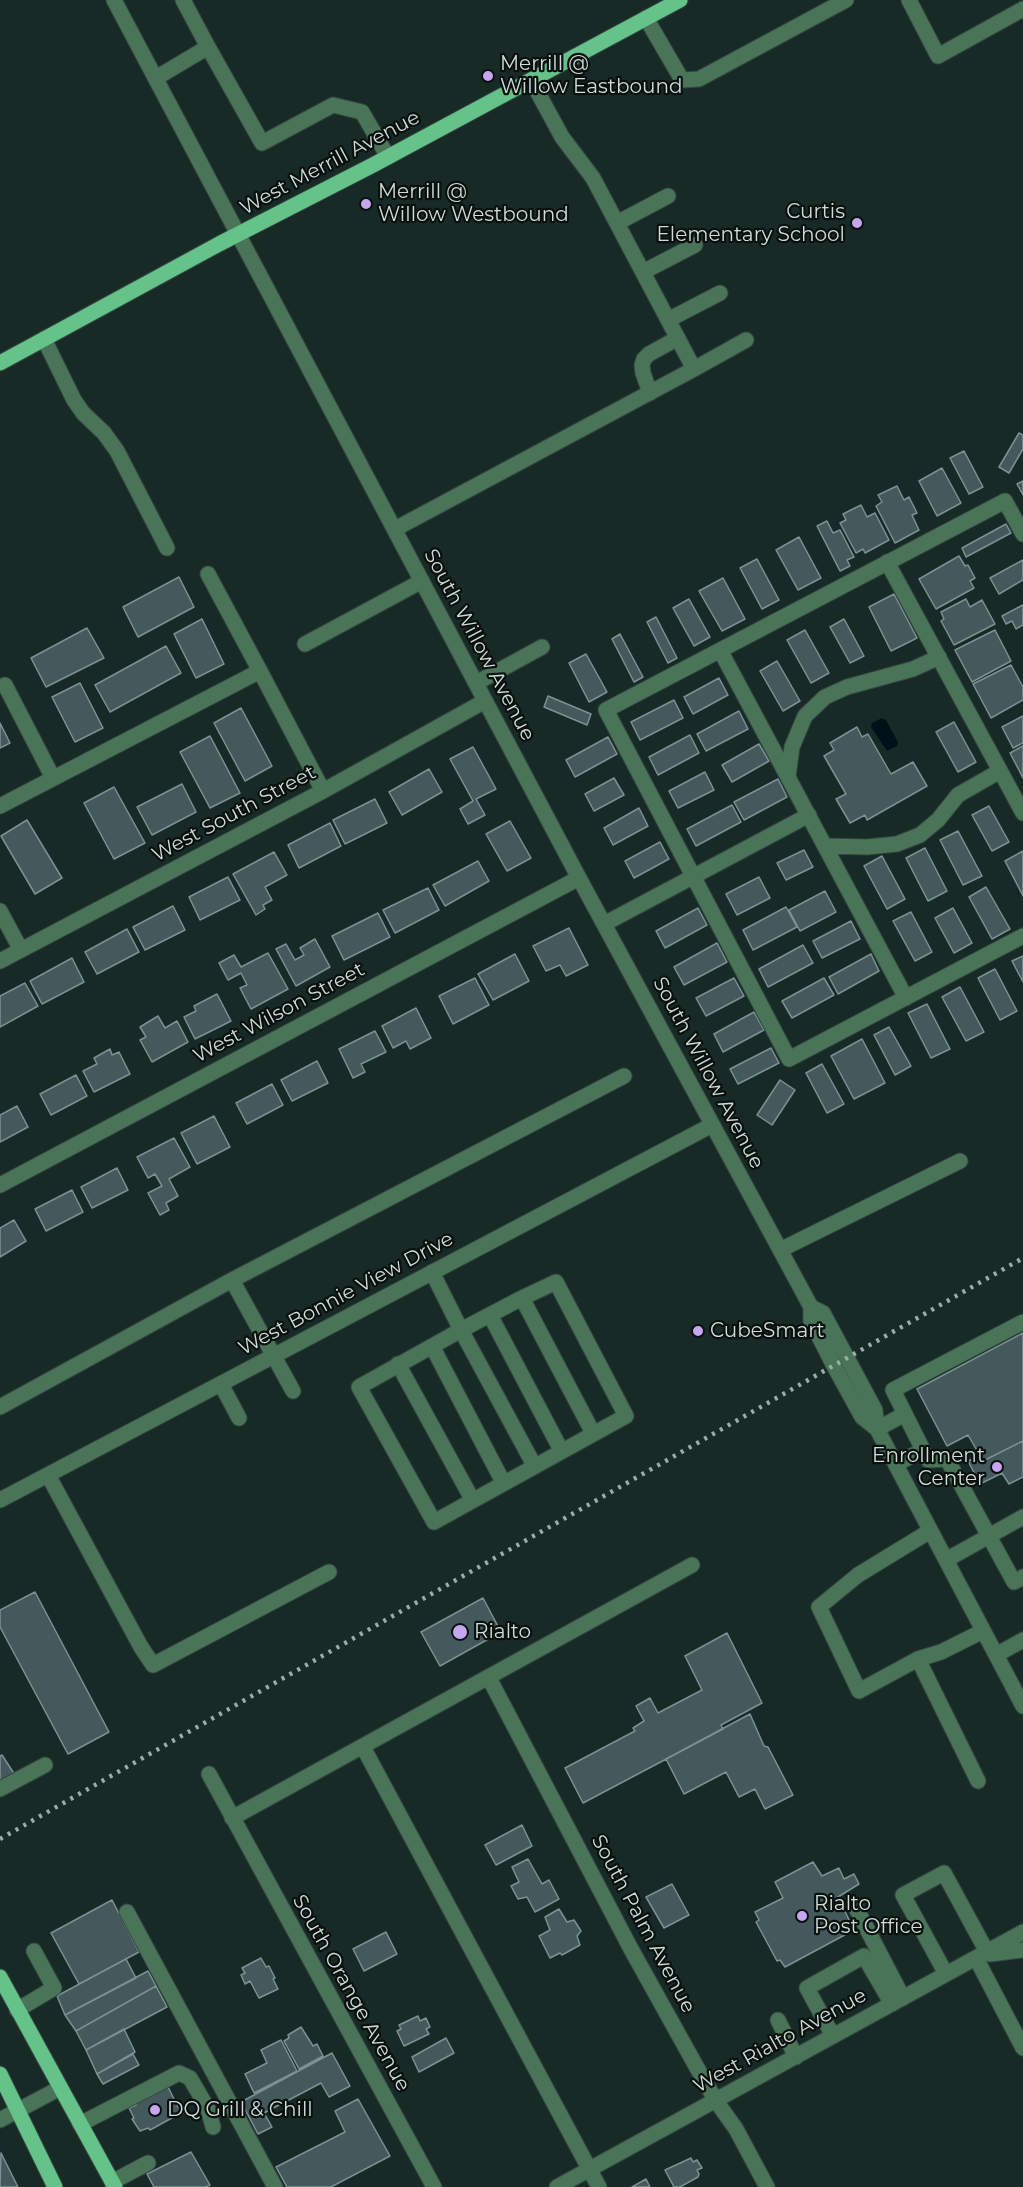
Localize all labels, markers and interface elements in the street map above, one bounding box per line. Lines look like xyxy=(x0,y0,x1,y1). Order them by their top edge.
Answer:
place label: Merrill @ Willow Eastbound xyxy=(500,52,683,99)
marker: Merrill @ Willow Eastbound xyxy=(481,69,495,83)
street label: West Merrill Avenue xyxy=(236,105,424,221)
place label: Merrill @ Willow Westbound xyxy=(378,180,569,227)
marker: Merrill @ Willow Westbound xyxy=(359,197,373,211)
place label: Curtis Elementary School xyxy=(656,200,845,247)
marker: Curtis Elementary School xyxy=(850,216,864,230)
street label: South Willow Avenue xyxy=(418,545,540,745)
street label: West South Street xyxy=(148,761,320,867)
street label: West Wilson Street xyxy=(189,958,369,1068)
street label: South Willow Avenue xyxy=(647,973,769,1173)
street label: West Bonnie View Drive xyxy=(235,1227,457,1361)
place label: CubeSmart xyxy=(710,1319,825,1343)
marker: CubeSmart xyxy=(691,1324,705,1338)
place label: Enrollment Center xyxy=(872,1444,985,1491)
marker: Enrollment Center xyxy=(990,1460,1004,1474)
place label: Rialto xyxy=(474,1620,531,1644)
marker: Rialto xyxy=(451,1623,469,1641)
street label: South Palm Avenue xyxy=(586,1831,700,2017)
street label: South Orange Avenue xyxy=(287,1891,415,2095)
place label: Rialto Post Office xyxy=(814,1892,923,1939)
marker: Rialto Post Office xyxy=(795,1909,809,1923)
street label: West Rialto Avenue xyxy=(689,1983,871,2099)
place label: DQ Grill & Chill xyxy=(167,2098,313,2122)
marker: DQ Grill & Chill xyxy=(148,2103,162,2117)

